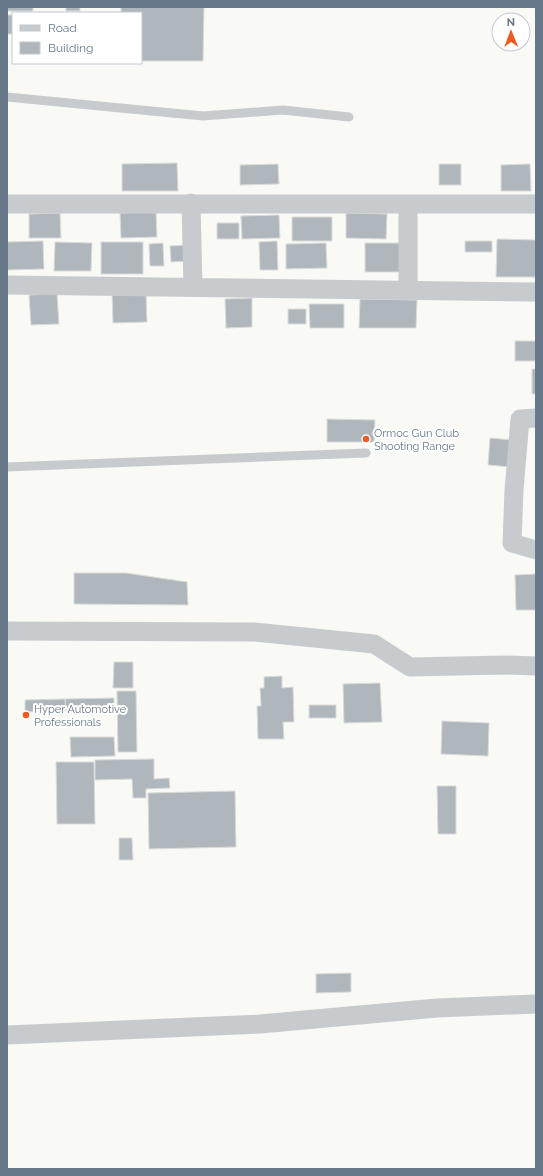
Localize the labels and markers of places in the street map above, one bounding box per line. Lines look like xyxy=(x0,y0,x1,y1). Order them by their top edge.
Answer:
place label: Ormoc Gun Club Shooting Range xyxy=(374,427,459,453)
marker: Ormoc Gun Club Shooting Range xyxy=(361,434,371,444)
place label: Hyper Automotive Professionals xyxy=(34,703,127,729)
marker: Hyper Automotive Professionals xyxy=(21,710,31,720)

